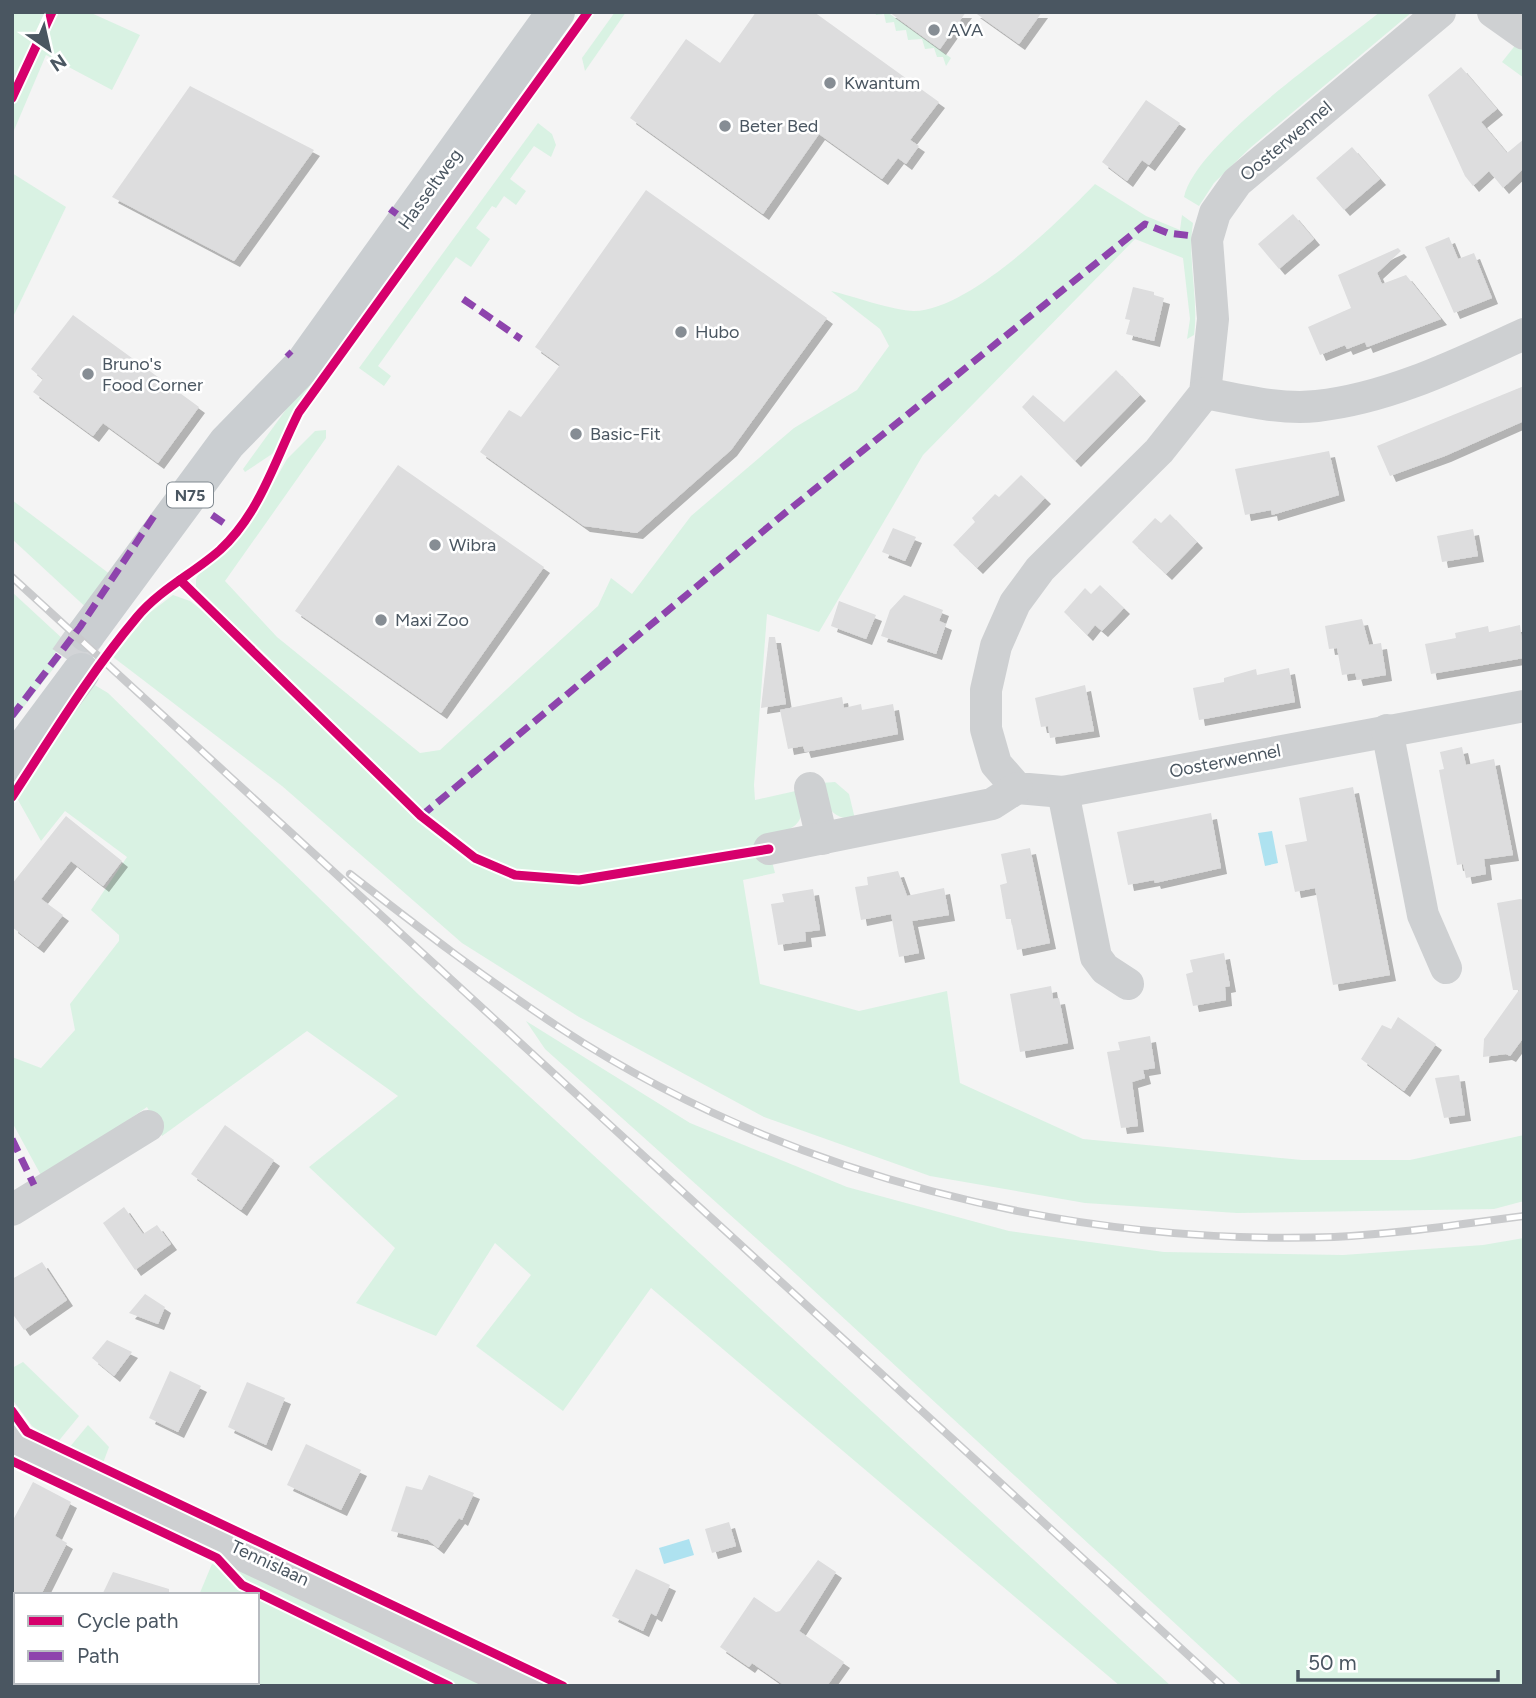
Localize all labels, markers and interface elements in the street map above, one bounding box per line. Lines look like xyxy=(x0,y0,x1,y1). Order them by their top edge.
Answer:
north arrow xyxy=(14,14,84,84)
place label: AVA xyxy=(948,19,983,41)
marker: AVA xyxy=(926,22,942,38)
text: N xyxy=(46,49,71,76)
place label: Kwantum xyxy=(844,72,920,94)
marker: Kwantum xyxy=(822,75,838,91)
street label: Oosterwennel xyxy=(1236,96,1336,186)
place label: Beter Bed xyxy=(739,115,818,137)
marker: Beter Bed xyxy=(717,118,733,134)
street label: Hasseltweg xyxy=(393,144,467,234)
place label: Hubo xyxy=(695,321,740,343)
marker: Hubo xyxy=(673,324,689,340)
place label: Bruno's Food Corner xyxy=(102,353,203,396)
marker: Bruno's Food Corner xyxy=(80,366,96,382)
place label: Basic-Fit xyxy=(590,423,661,445)
marker: Basic-Fit xyxy=(568,426,584,442)
road number: N75 xyxy=(167,482,213,508)
place label: Wibra xyxy=(449,534,496,556)
marker: Wibra xyxy=(427,537,443,553)
place label: Maxi Zoo xyxy=(395,609,469,631)
marker: Maxi Zoo xyxy=(373,612,389,628)
street label: Oosterwennel xyxy=(1167,739,1283,783)
street label: Tennislaan xyxy=(227,1535,313,1591)
legend xyxy=(14,1593,259,1684)
text: Cycle path xyxy=(77,1608,178,1633)
scale bar xyxy=(1298,1638,1498,1682)
text: Path xyxy=(77,1643,119,1668)
text: 50 m xyxy=(1308,1650,1357,1675)

